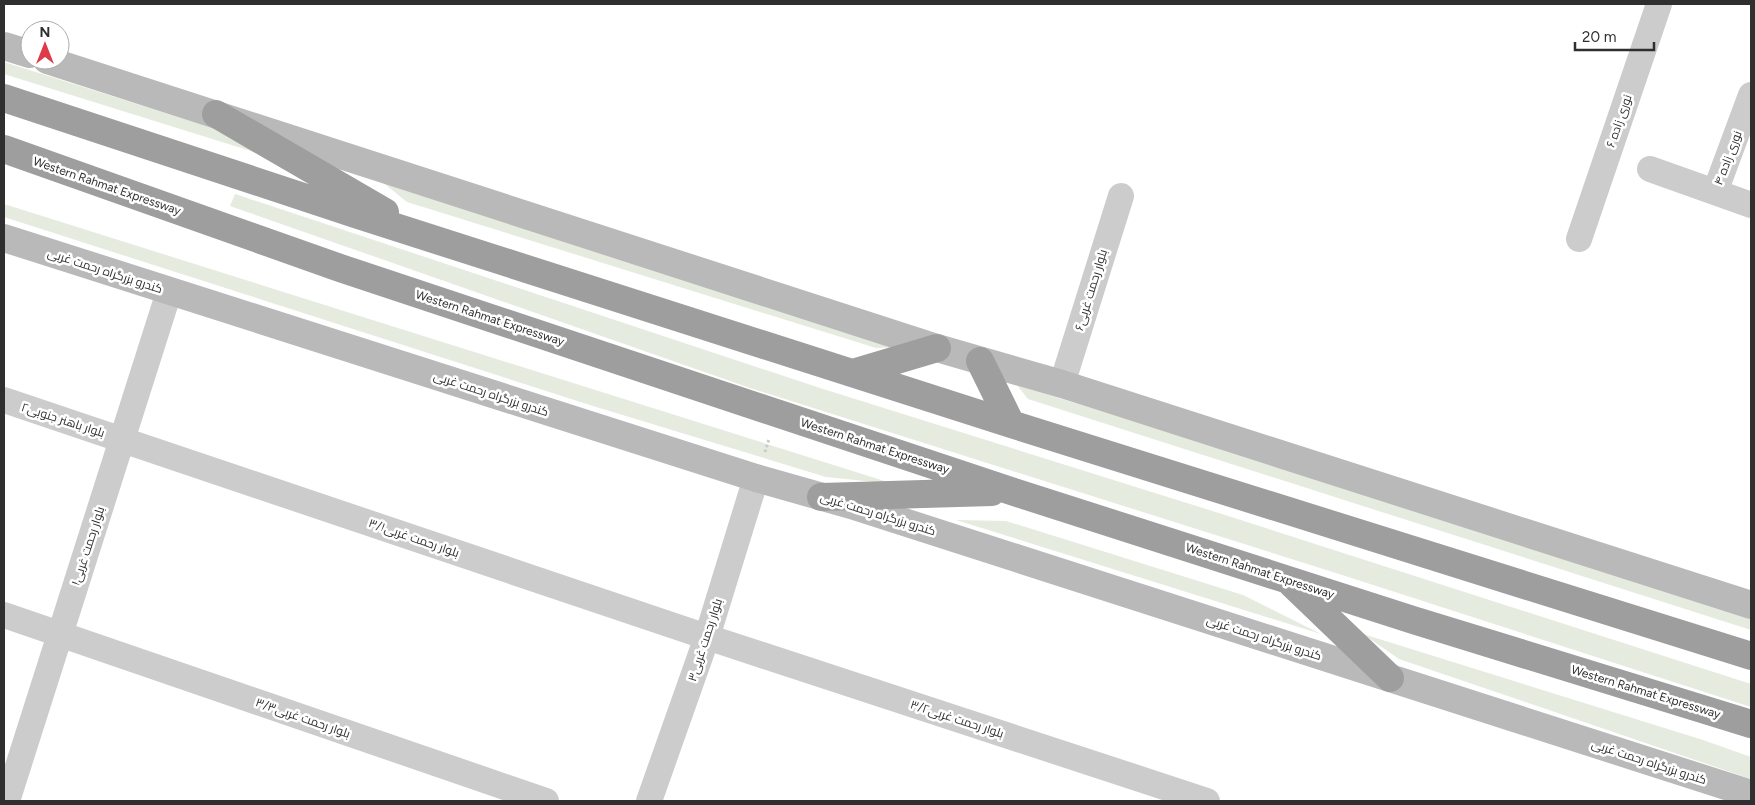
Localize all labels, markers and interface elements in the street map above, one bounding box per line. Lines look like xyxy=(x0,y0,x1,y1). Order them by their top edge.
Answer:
north arrow xyxy=(20,20,70,70)
scale bar xyxy=(1575,20,1654,52)
text: N xyxy=(40,24,50,41)
text: 20 m xyxy=(1582,28,1616,46)
street label: نوری زاده ۶ xyxy=(1603,93,1635,149)
street label: نوری زاده ۴ xyxy=(1711,129,1745,187)
street label: Western Rahmat Expressway xyxy=(31,154,183,218)
street label: کندرو بزرگراه رحمت غربی xyxy=(46,246,164,296)
street label: بلوار رحمت غربی۶ xyxy=(1072,248,1110,332)
street label: Western Rahmat Expressway xyxy=(414,287,567,349)
street label: کندرو بزرگراه رحمت غربی xyxy=(432,369,550,419)
street label: بلوار باهنر جنوبی۲ xyxy=(20,400,106,440)
street label: Western Rahmat Expressway xyxy=(799,415,952,477)
street label: کندرو بزرگراه رحمت غربی xyxy=(818,490,938,538)
street label: بلوار رحمت غربی۱ xyxy=(69,505,107,587)
street label: بلوار رحمت غربی۳/۱ xyxy=(367,516,461,560)
street label: Western Rahmat Expressway xyxy=(1184,540,1337,602)
street label: بلوار رحمت غربی۳ xyxy=(685,597,725,683)
street label: کندرو بزرگراه رحمت غربی xyxy=(1205,613,1323,663)
street label: Western Rahmat Expressway xyxy=(1570,663,1723,722)
street label: بلوار رحمت غربی۳/۳ xyxy=(254,695,352,741)
street label: بلوار رحمت غربی۳/۲ xyxy=(908,697,1006,741)
street label: کندرو بزرگراه رحمت غربی xyxy=(1590,737,1708,787)

